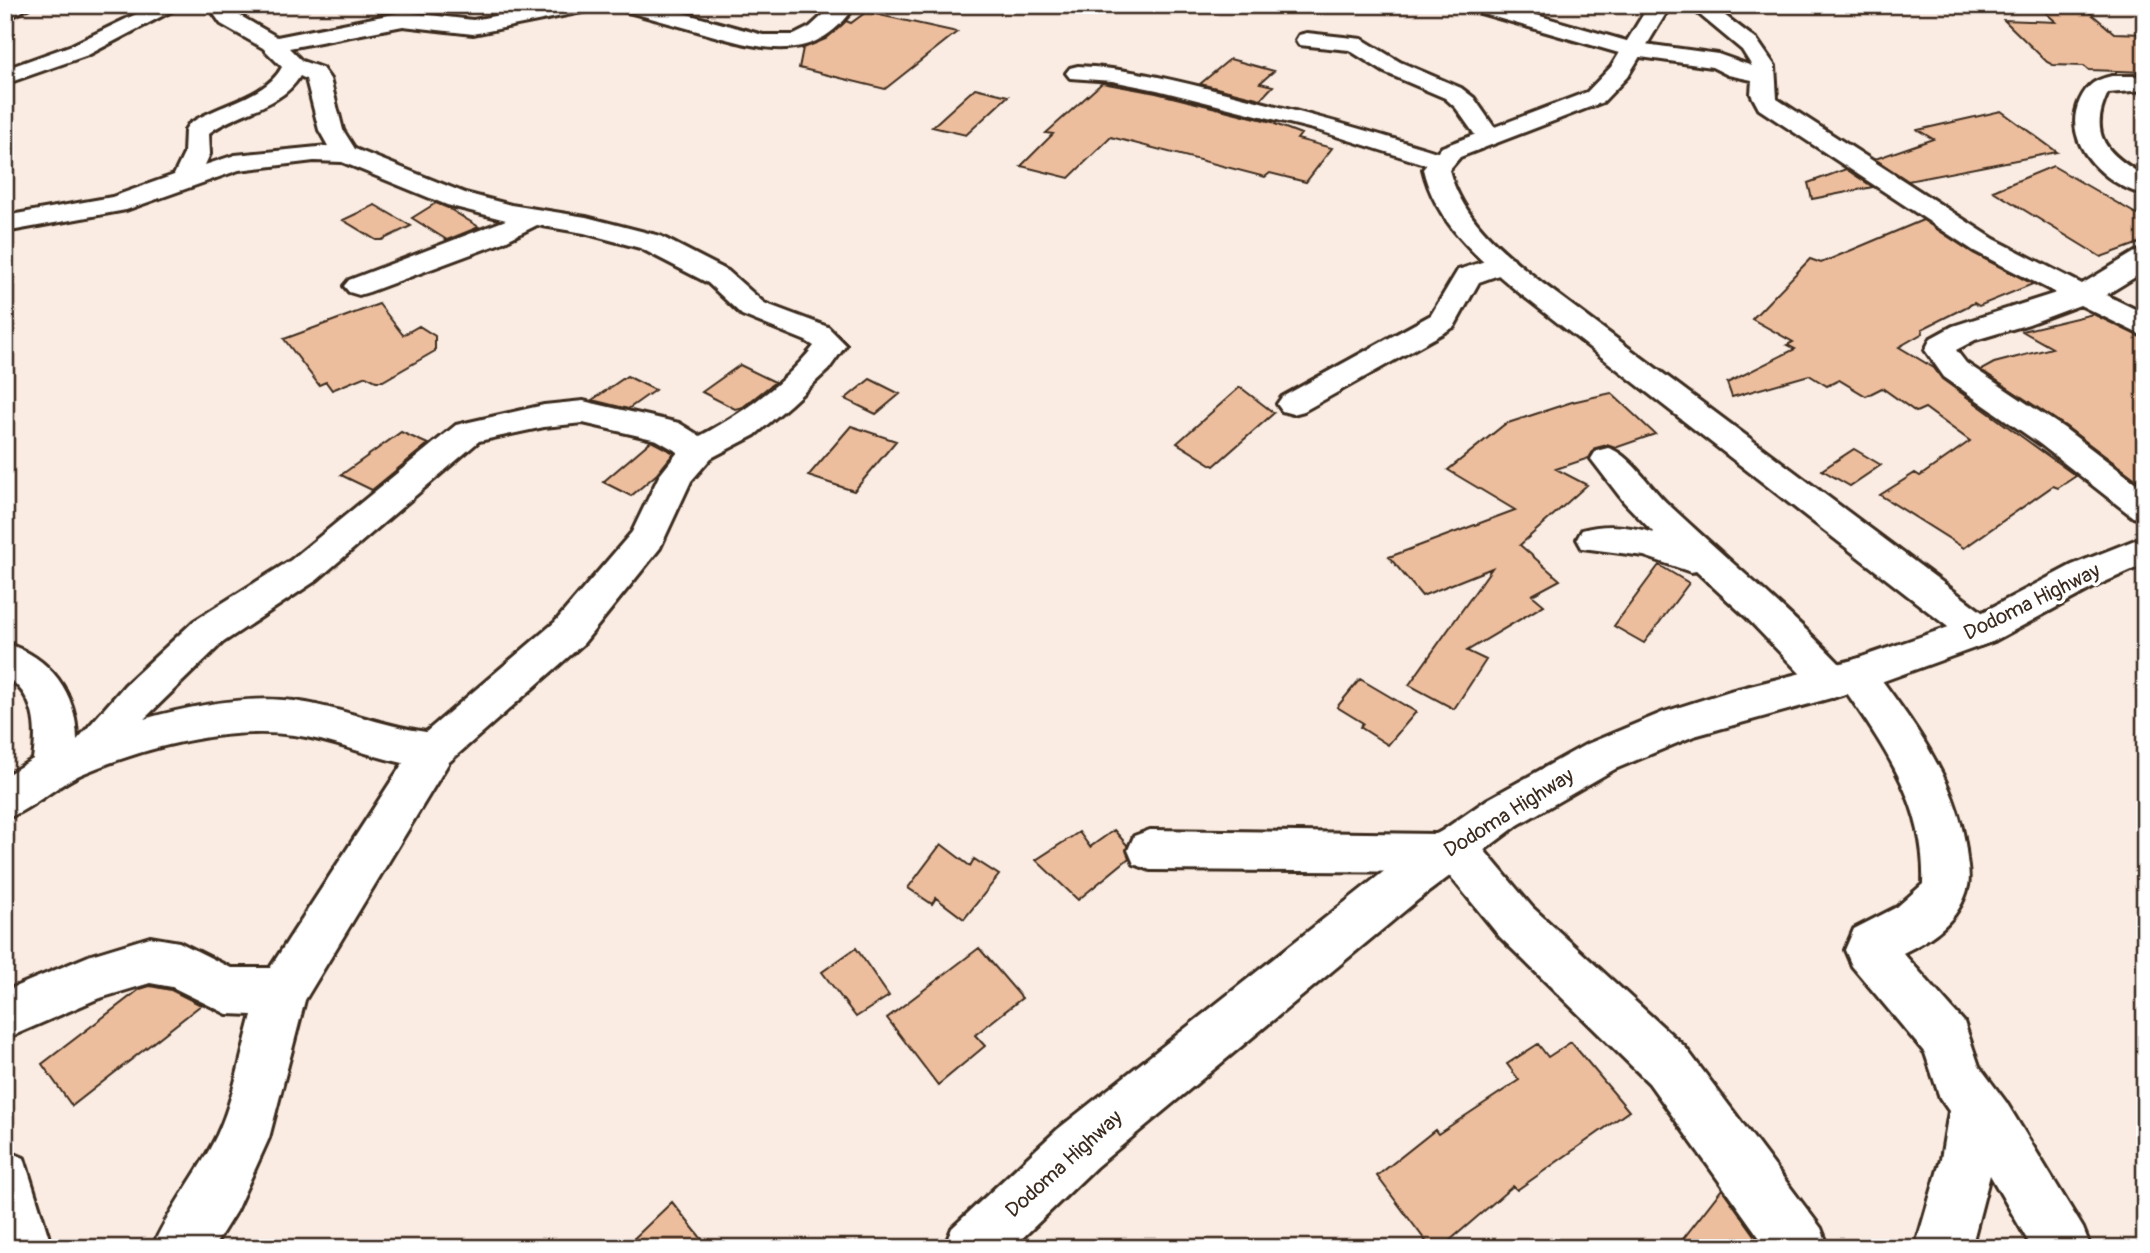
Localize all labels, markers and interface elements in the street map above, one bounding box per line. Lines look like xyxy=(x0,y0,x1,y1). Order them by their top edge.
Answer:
street label: Dodoma Highway xyxy=(1959,557,2105,647)
street label: Dodoma Highway xyxy=(1439,762,1579,864)
street label: Dodoma Highway xyxy=(1000,1104,1128,1224)

